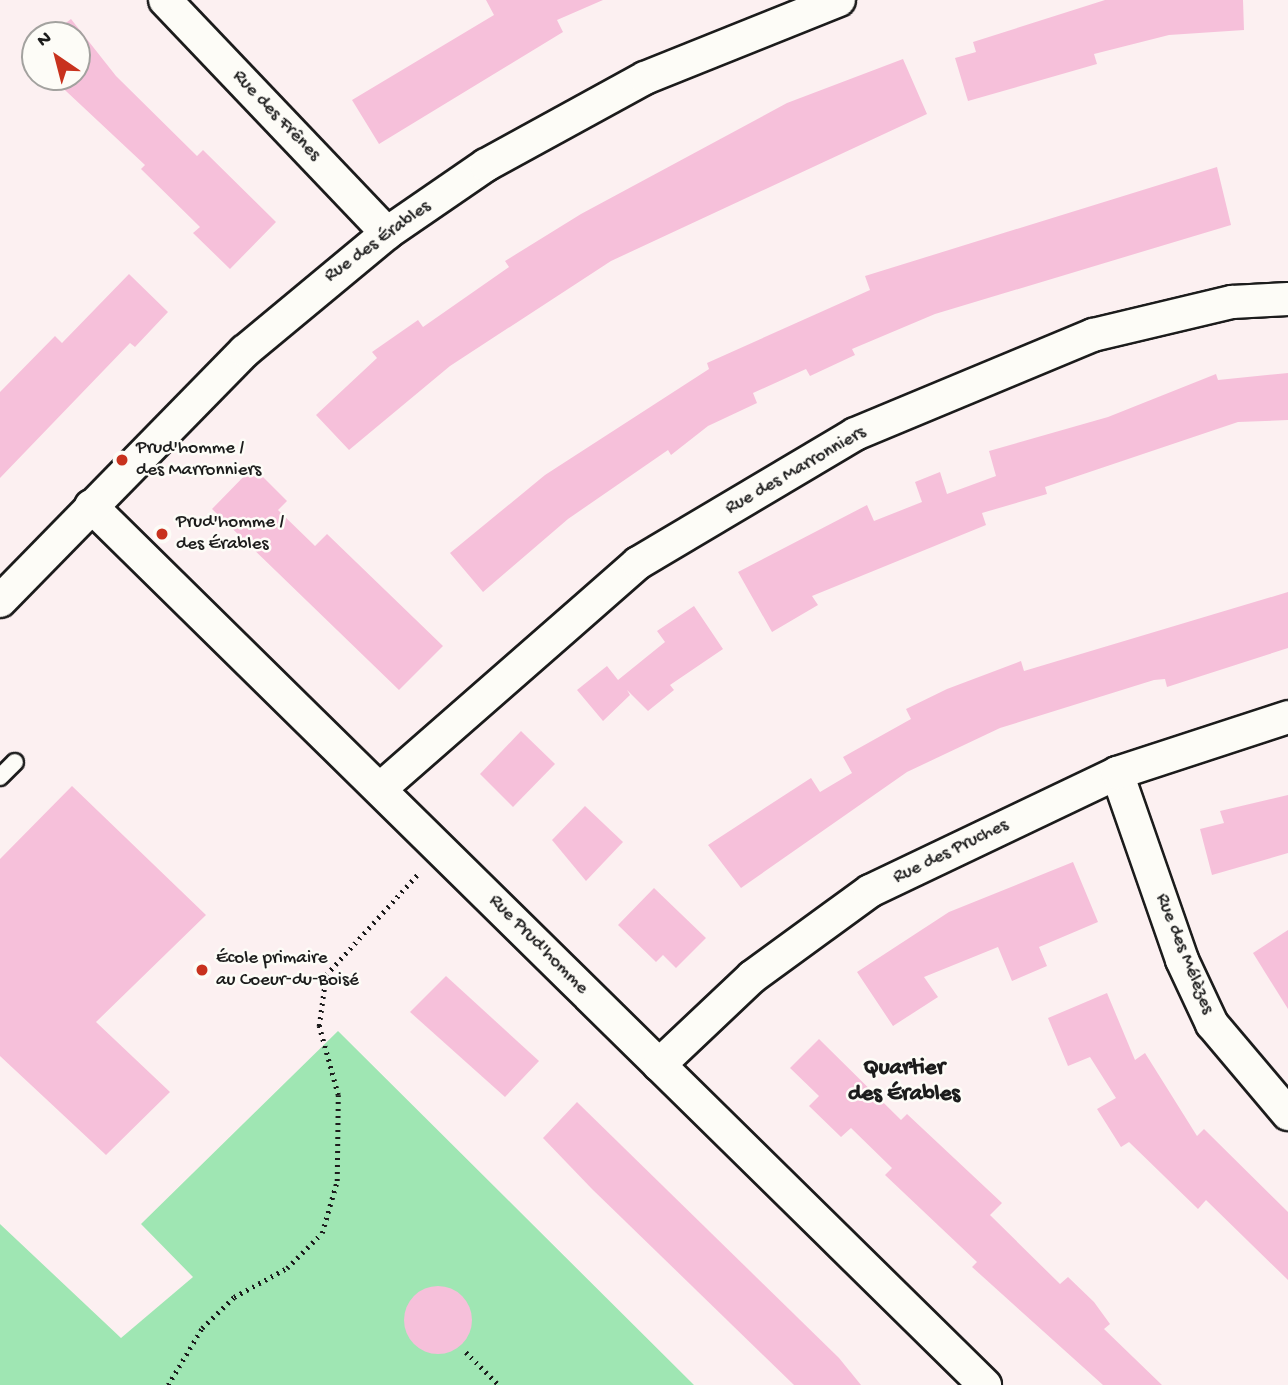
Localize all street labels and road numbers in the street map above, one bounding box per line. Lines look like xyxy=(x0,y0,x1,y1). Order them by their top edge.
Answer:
street label: Rue des Frênes xyxy=(227,66,325,166)
street label: Rue des Érables xyxy=(320,196,436,288)
street label: Rue des Marronniers xyxy=(722,422,870,520)
street label: Rue des Pruches xyxy=(890,814,1012,890)
street label: Rue Prud'homme xyxy=(483,890,593,1000)
street label: Rue des Mélèzes xyxy=(1149,890,1219,1018)

